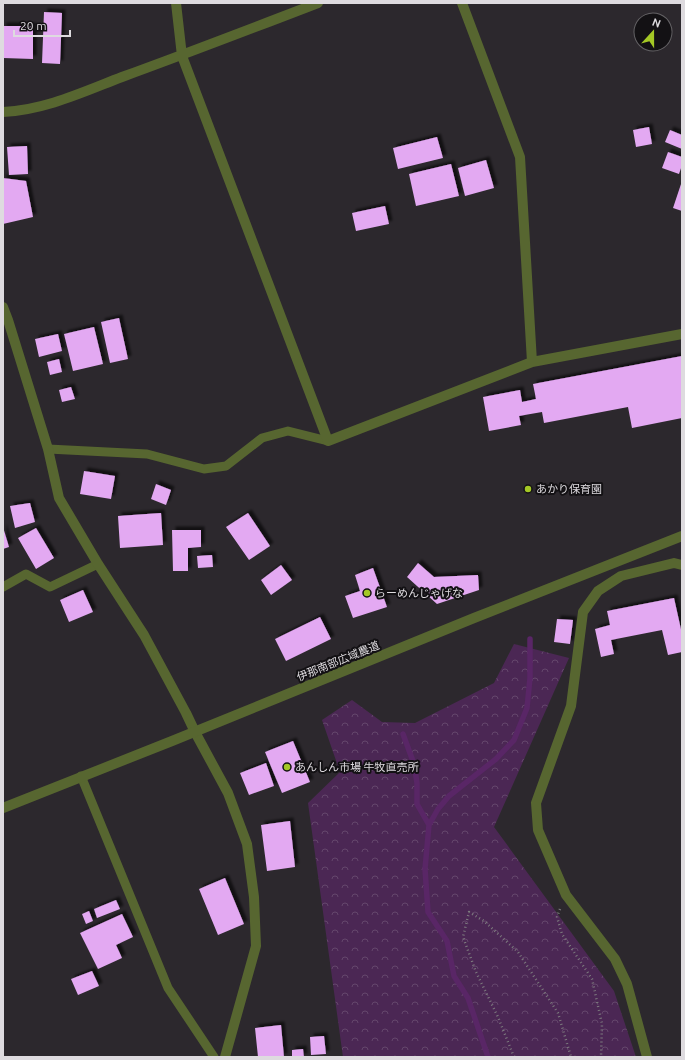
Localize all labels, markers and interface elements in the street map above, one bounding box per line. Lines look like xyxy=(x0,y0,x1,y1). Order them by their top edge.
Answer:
scale bar xyxy=(14,12,70,38)
north arrow xyxy=(633,12,673,52)
text: N xyxy=(651,16,663,30)
text: 20 m xyxy=(20,19,47,32)
place label: あかり保育園 xyxy=(536,483,602,495)
marker: あかり保育園 xyxy=(523,484,533,494)
place label: らーめんじゃげな xyxy=(375,587,463,599)
marker: らーめんじゃげな xyxy=(362,588,372,598)
street label: 伊那南部広域農道 xyxy=(295,639,381,683)
place label: あんしん市場 牛牧直売所 xyxy=(295,761,420,773)
marker: あんしん市場 牛牧直売所 xyxy=(282,762,292,772)

